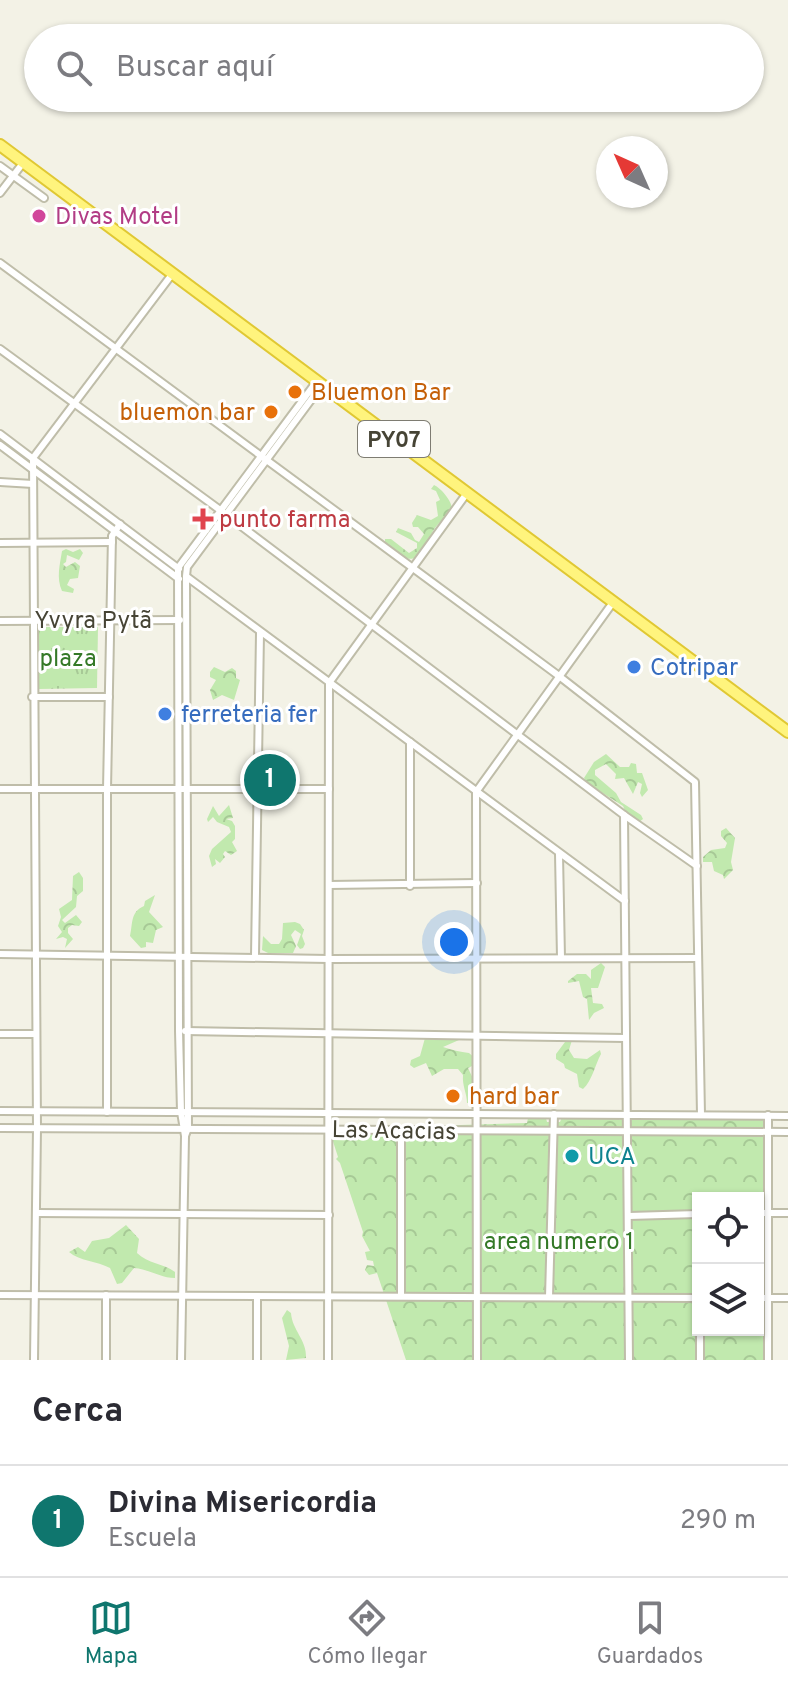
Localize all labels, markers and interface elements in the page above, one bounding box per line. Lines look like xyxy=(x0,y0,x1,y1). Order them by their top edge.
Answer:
search box xyxy=(24,24,764,112)
icon: search xyxy=(52,46,96,90)
text: Buscar aquí xyxy=(116,50,274,87)
north arrow xyxy=(596,136,668,208)
place label: Divas Motel xyxy=(55,203,179,233)
marker: Divas Motel xyxy=(30,207,48,225)
place label: Bluemon Bar xyxy=(311,379,451,409)
marker: Bluemon Bar xyxy=(286,383,304,401)
place label: bluemon bar xyxy=(119,399,255,429)
marker: bluemon bar xyxy=(262,403,280,421)
road number: PY07 xyxy=(358,421,430,457)
place label: punto farma xyxy=(219,506,350,536)
marker: punto farma xyxy=(194,510,212,528)
street label: Yvyra Pytã xyxy=(34,607,152,637)
park label: plaza xyxy=(39,645,97,675)
place label: Cotripar xyxy=(650,654,738,684)
marker: Cotripar xyxy=(625,658,643,676)
place label: ferreteria fer xyxy=(181,701,318,731)
marker: ferreteria fer xyxy=(156,705,174,723)
pin: 1 xyxy=(244,750,296,810)
your location xyxy=(434,922,474,962)
place label: hard bar xyxy=(469,1083,560,1113)
marker: hard bar xyxy=(444,1087,462,1105)
street label: Las Acacias xyxy=(331,1116,457,1148)
place label: UCA xyxy=(588,1143,636,1173)
marker: UCA xyxy=(563,1147,581,1165)
map controls xyxy=(692,1192,764,1336)
button: locate xyxy=(692,1192,764,1264)
park label: area numero 1 xyxy=(484,1228,634,1258)
button: layers xyxy=(692,1264,764,1336)
text: Cerca xyxy=(32,1391,123,1434)
text: Divina Misericordia xyxy=(108,1486,377,1523)
text: 1 xyxy=(53,1505,63,1538)
text: 290 m xyxy=(680,1505,756,1538)
text: Escuela xyxy=(108,1523,197,1556)
tab: Mapa xyxy=(85,1596,138,1671)
tab: Cómo llegar xyxy=(307,1596,427,1671)
tab: Guardados xyxy=(597,1596,703,1671)

